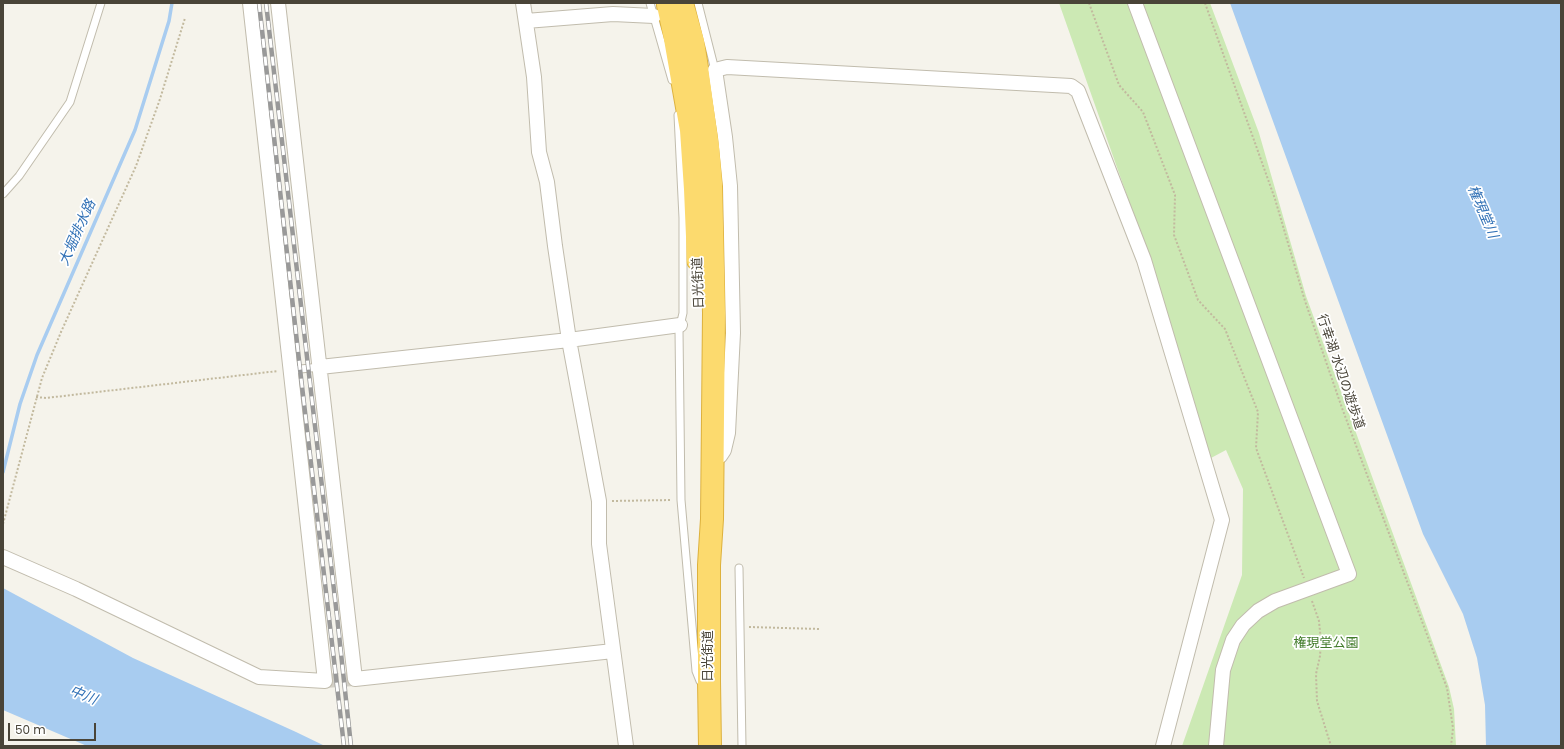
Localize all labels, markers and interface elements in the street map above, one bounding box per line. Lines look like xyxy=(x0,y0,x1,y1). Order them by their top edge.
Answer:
water label: 権現堂川 xyxy=(1463,183,1501,241)
water label: 大堀排水路 xyxy=(56,198,100,268)
street label: 日光街道 xyxy=(690,257,708,309)
street label: 行幸湖 水辺の遊歩道 xyxy=(1313,313,1367,431)
street label: 日光街道 xyxy=(701,630,717,682)
park label: 権現堂公園 xyxy=(1294,636,1358,652)
water label: 中川 xyxy=(67,683,99,709)
scale bar xyxy=(10,715,98,741)
text: 50 m xyxy=(15,721,46,738)

